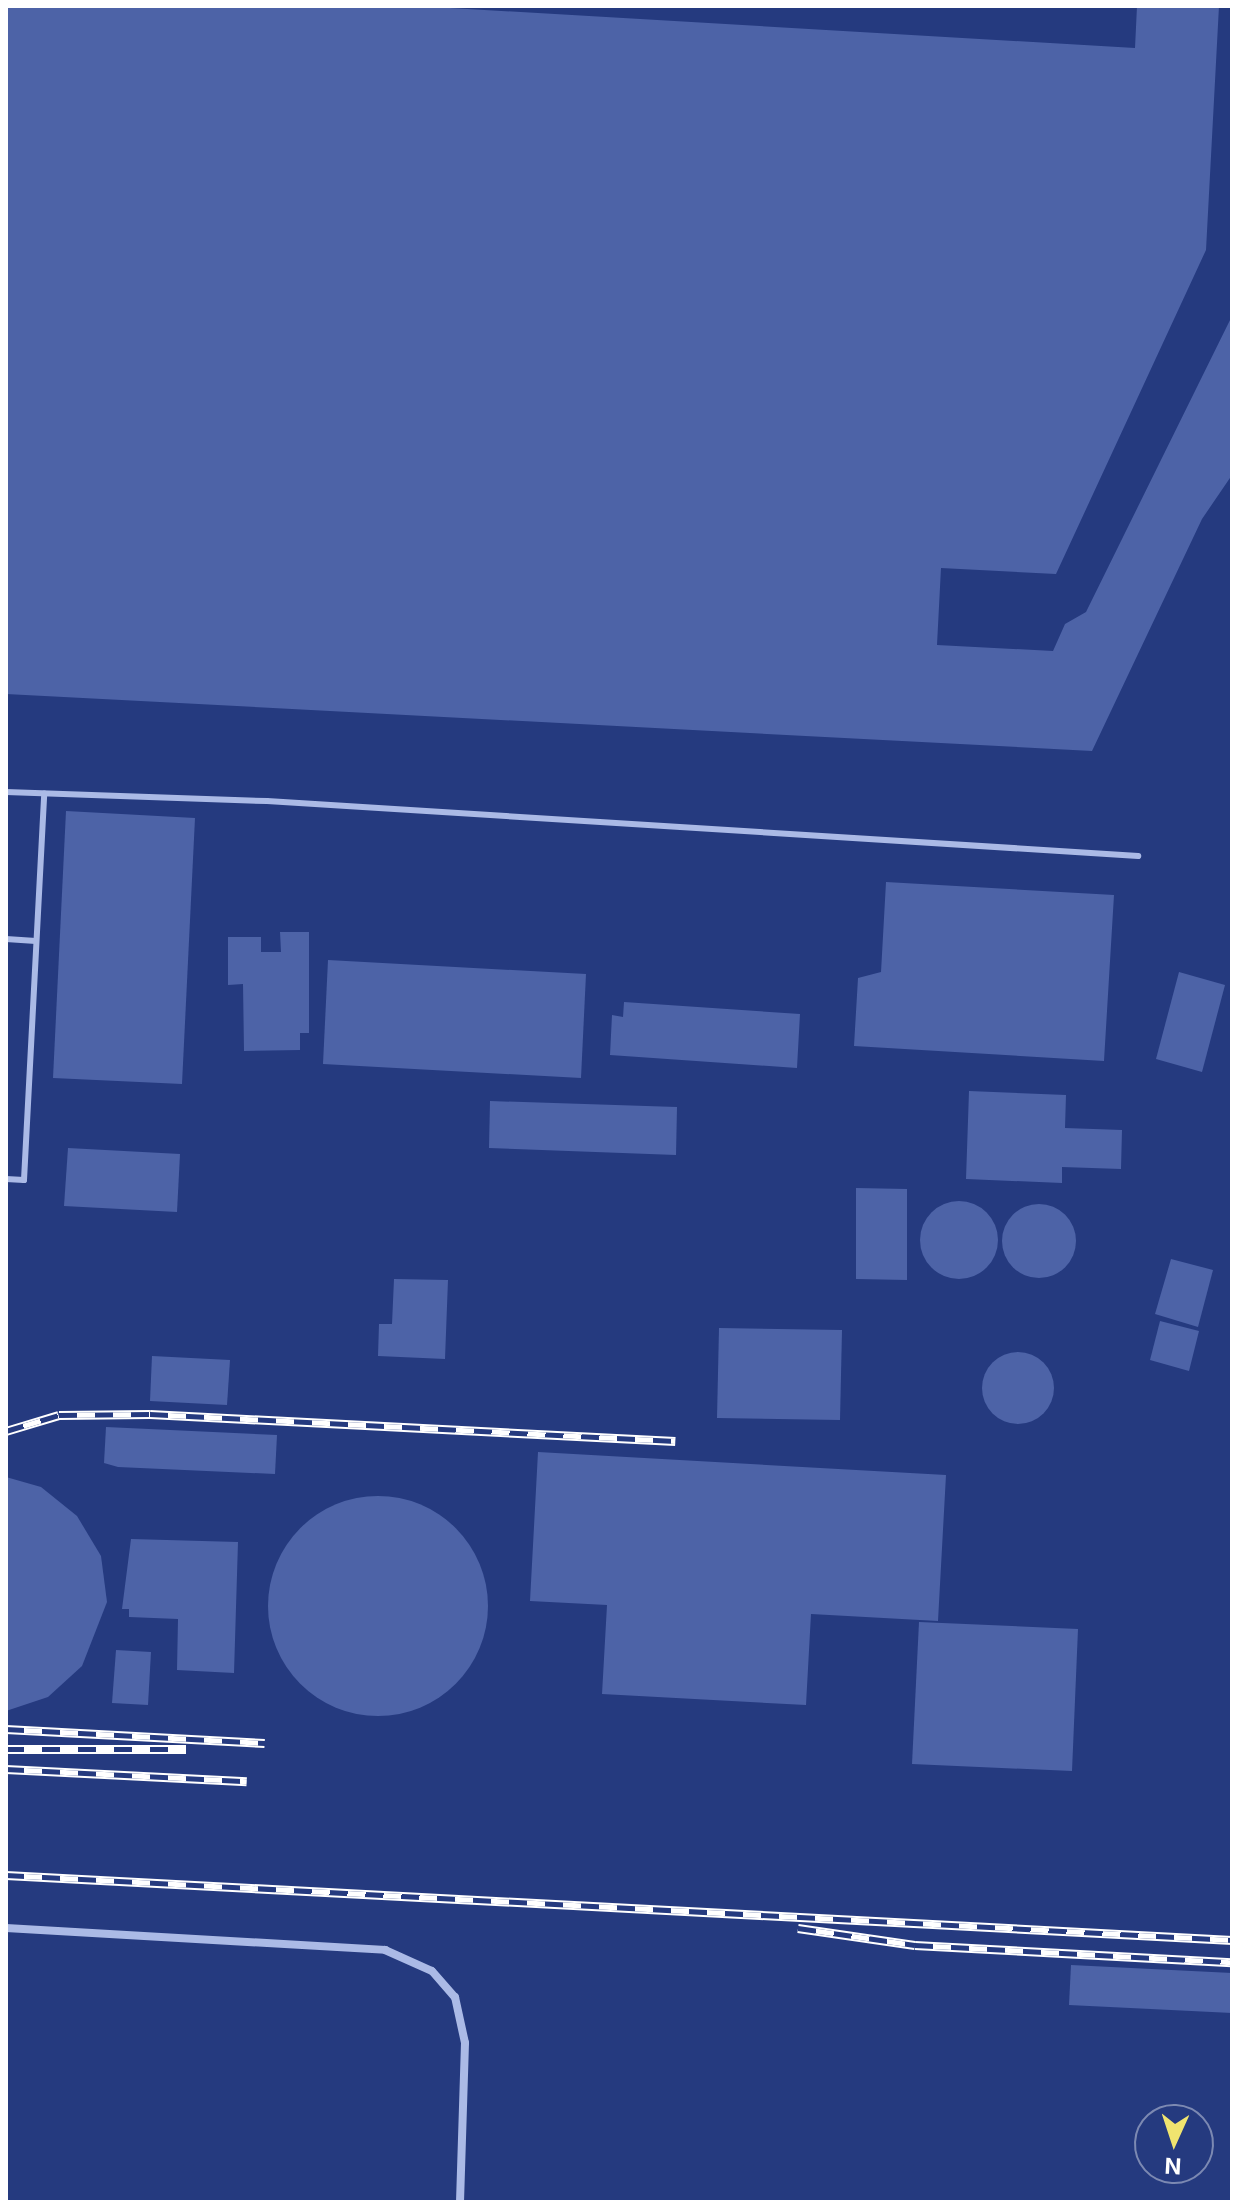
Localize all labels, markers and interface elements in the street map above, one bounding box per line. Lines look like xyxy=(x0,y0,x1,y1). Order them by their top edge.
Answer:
north arrow xyxy=(1134,2104,1214,2184)
text: N xyxy=(1164,2153,1182,2179)

